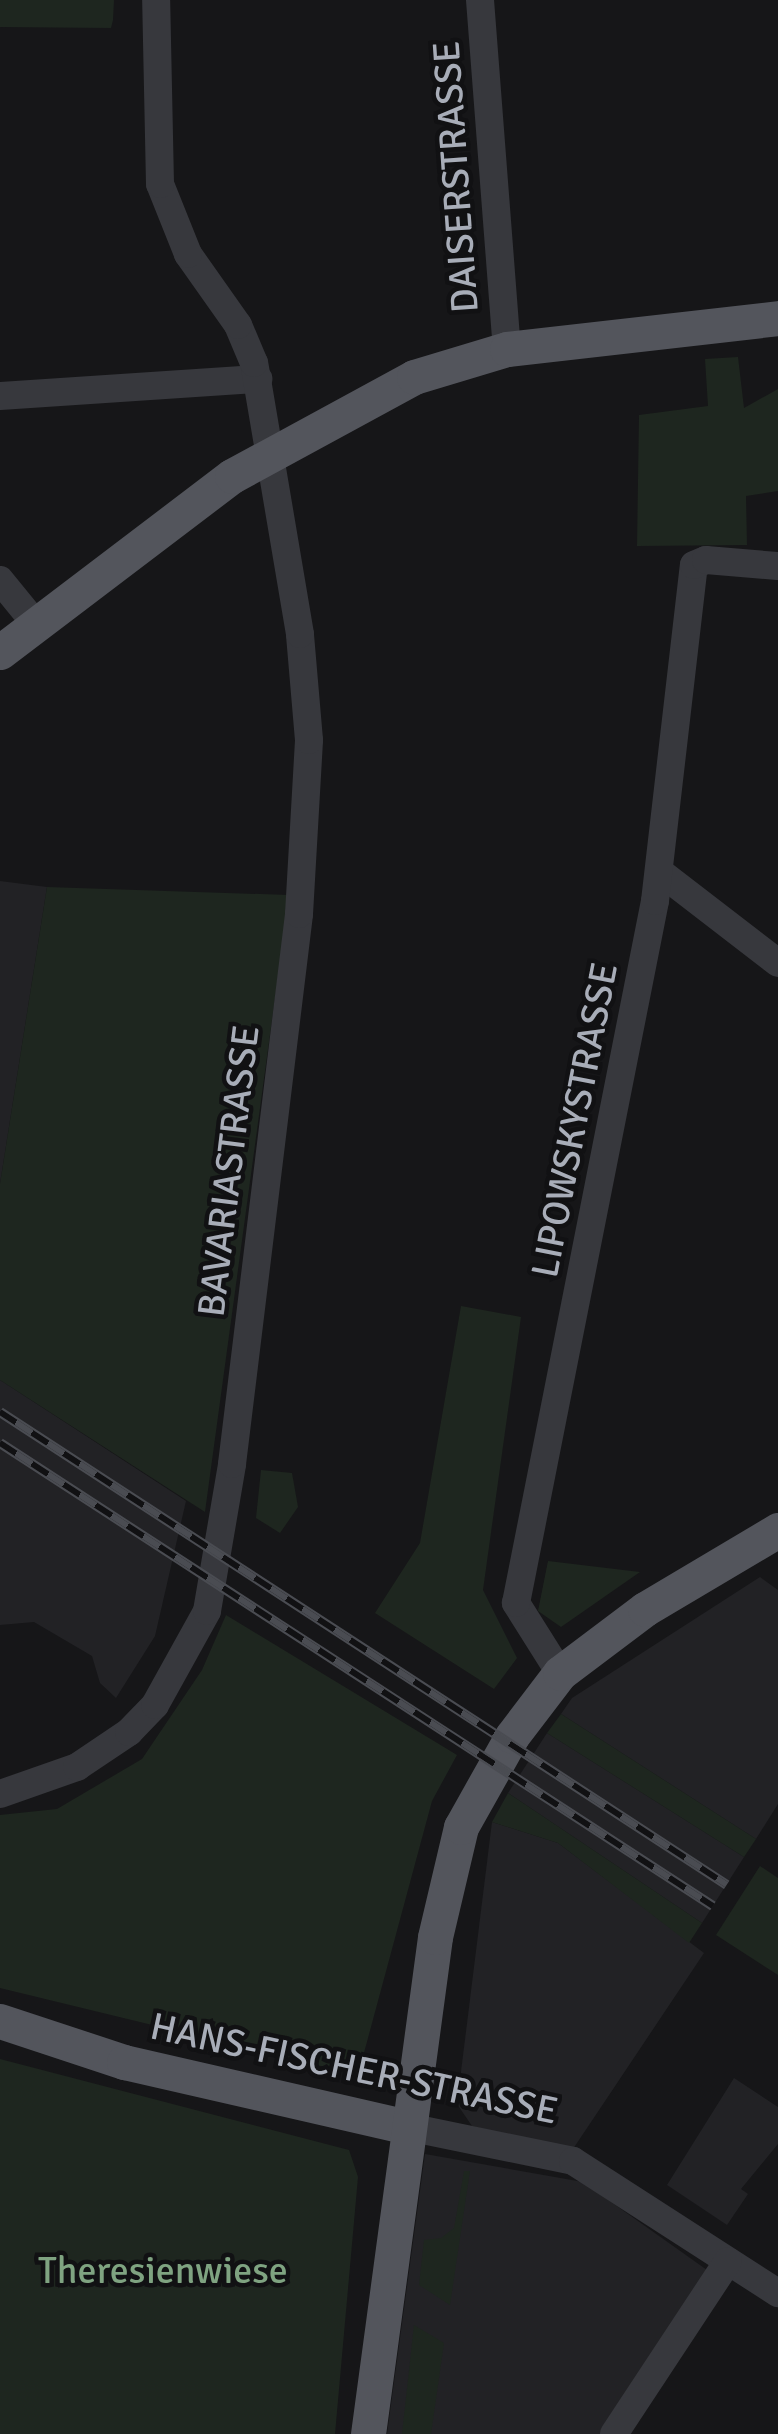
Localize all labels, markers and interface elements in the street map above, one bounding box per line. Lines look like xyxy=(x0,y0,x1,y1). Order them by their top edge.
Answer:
street label: DAISERSTRASSE xyxy=(424,39,488,315)
street label: LIPOWSKYSTRASSE xyxy=(522,959,628,1281)
street label: BAVARIASTRASSE xyxy=(189,1023,269,1319)
street label: HANS-FISCHER-STRASSE xyxy=(146,2004,562,2134)
park label: Theresienwiese xyxy=(38,2248,288,2294)

